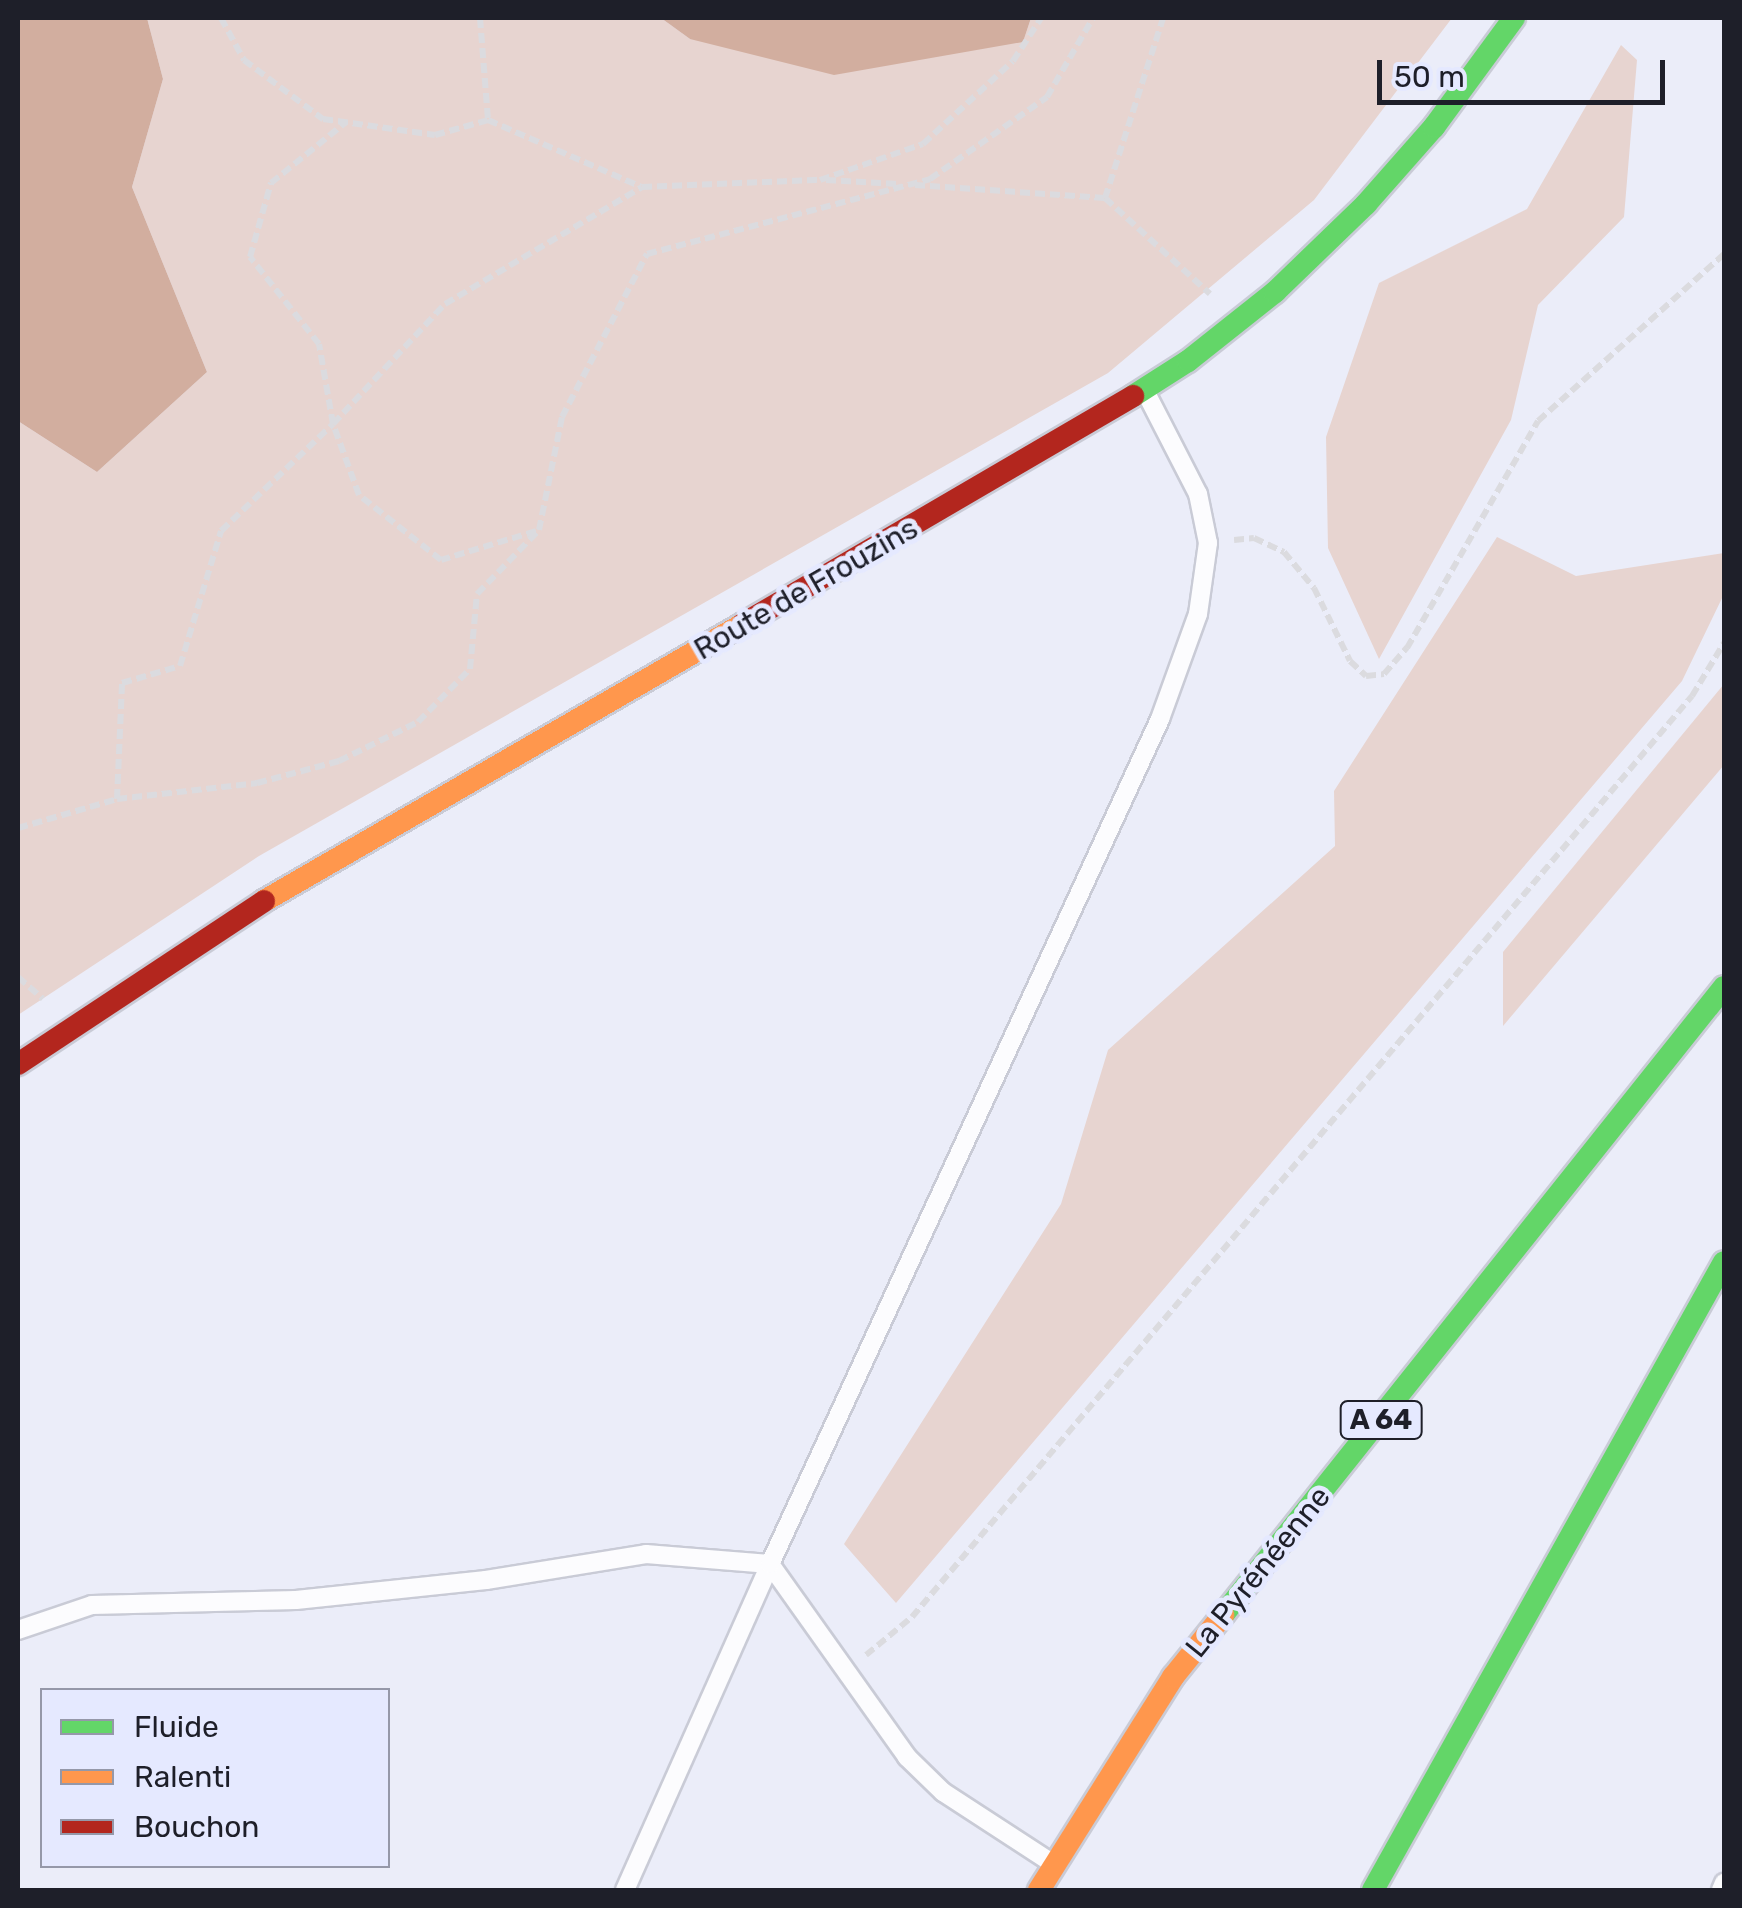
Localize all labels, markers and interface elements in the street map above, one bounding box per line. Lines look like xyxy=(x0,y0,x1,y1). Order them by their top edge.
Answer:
scale bar xyxy=(1382,40,1670,102)
text: 50 m xyxy=(1394,59,1465,95)
street label: Route de Frouzins xyxy=(688,510,924,668)
road number: A 64 xyxy=(1338,1397,1424,1443)
street label: La Pyrénéenne xyxy=(1178,1479,1338,1665)
legend xyxy=(40,1688,390,1868)
text: Fluide xyxy=(134,1709,219,1745)
text: Ralenti xyxy=(134,1759,231,1795)
text: Bouchon xyxy=(134,1809,260,1845)

